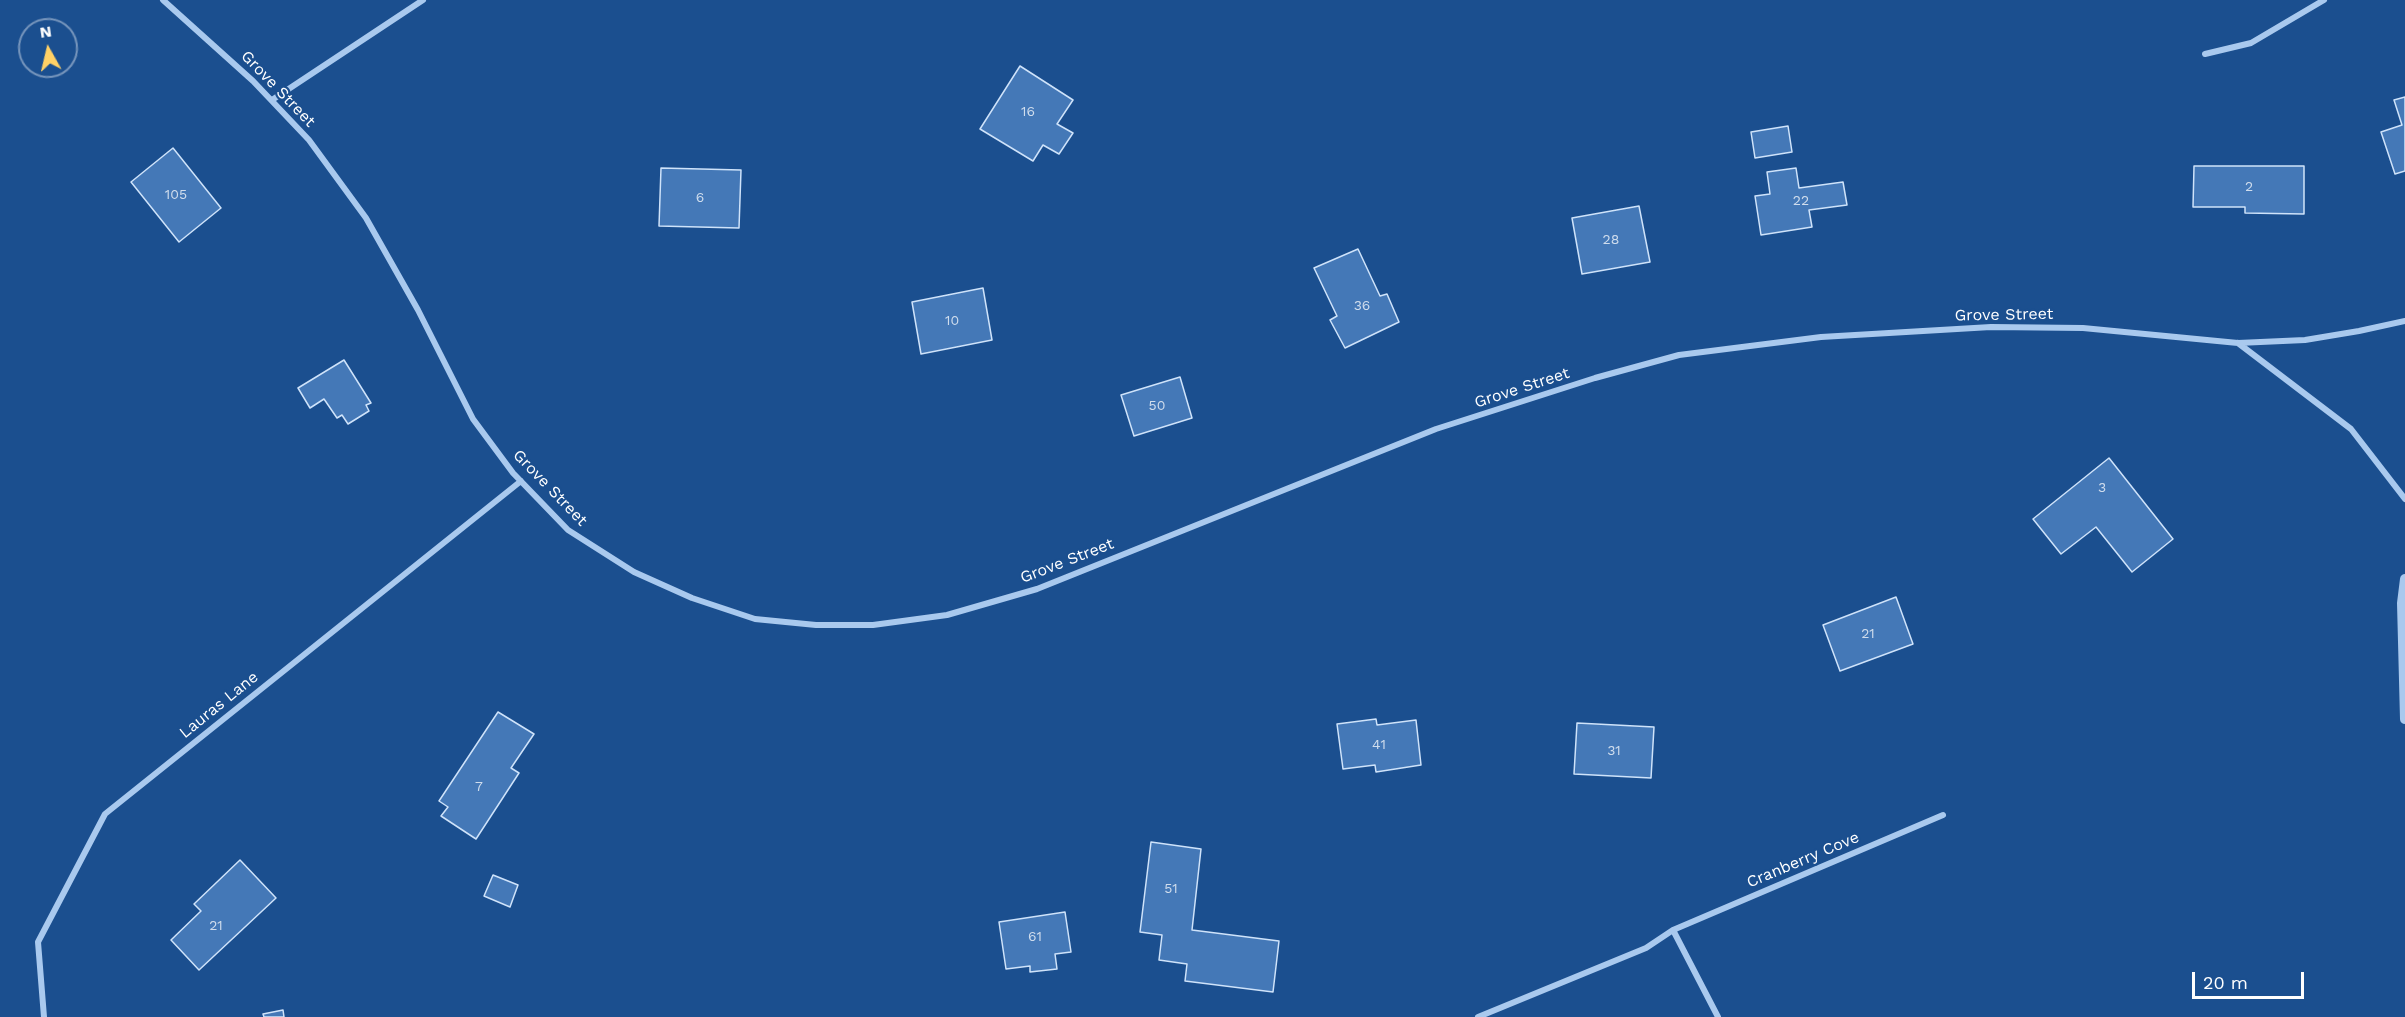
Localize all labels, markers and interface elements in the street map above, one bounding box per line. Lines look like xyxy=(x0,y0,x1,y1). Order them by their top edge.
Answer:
north arrow xyxy=(18,18,78,78)
text: N xyxy=(39,21,53,42)
street label: Grove Street xyxy=(237,47,319,131)
house number: 16 xyxy=(1021,104,1035,120)
house number: 2 xyxy=(2245,179,2253,195)
house number: 105 xyxy=(165,187,187,203)
house number: 6 xyxy=(696,190,704,206)
house number: 22 xyxy=(1793,193,1809,209)
house number: 28 xyxy=(1603,232,1619,248)
house number: 36 xyxy=(1354,298,1370,314)
street label: Grove Street xyxy=(1955,305,2053,325)
house number: 10 xyxy=(945,313,959,329)
street label: Grove Street xyxy=(1472,364,1572,412)
house number: 50 xyxy=(1149,398,1165,414)
street label: Grove Street xyxy=(509,446,591,530)
house number: 3 xyxy=(2098,480,2106,496)
street label: Grove Street xyxy=(1018,534,1116,588)
house number: 21 xyxy=(1861,626,1875,642)
street label: Lauras Lane xyxy=(176,667,262,743)
house number: 41 xyxy=(1372,737,1386,753)
house number: 31 xyxy=(1607,743,1621,759)
house number: 7 xyxy=(475,779,483,795)
street label: Cranberry Cove xyxy=(1744,828,1862,892)
house number: 51 xyxy=(1164,881,1178,897)
house number: 21 xyxy=(209,918,223,934)
house number: 61 xyxy=(1028,929,1042,945)
scale bar xyxy=(2195,960,2308,998)
text: 20 m xyxy=(2203,972,2248,993)

